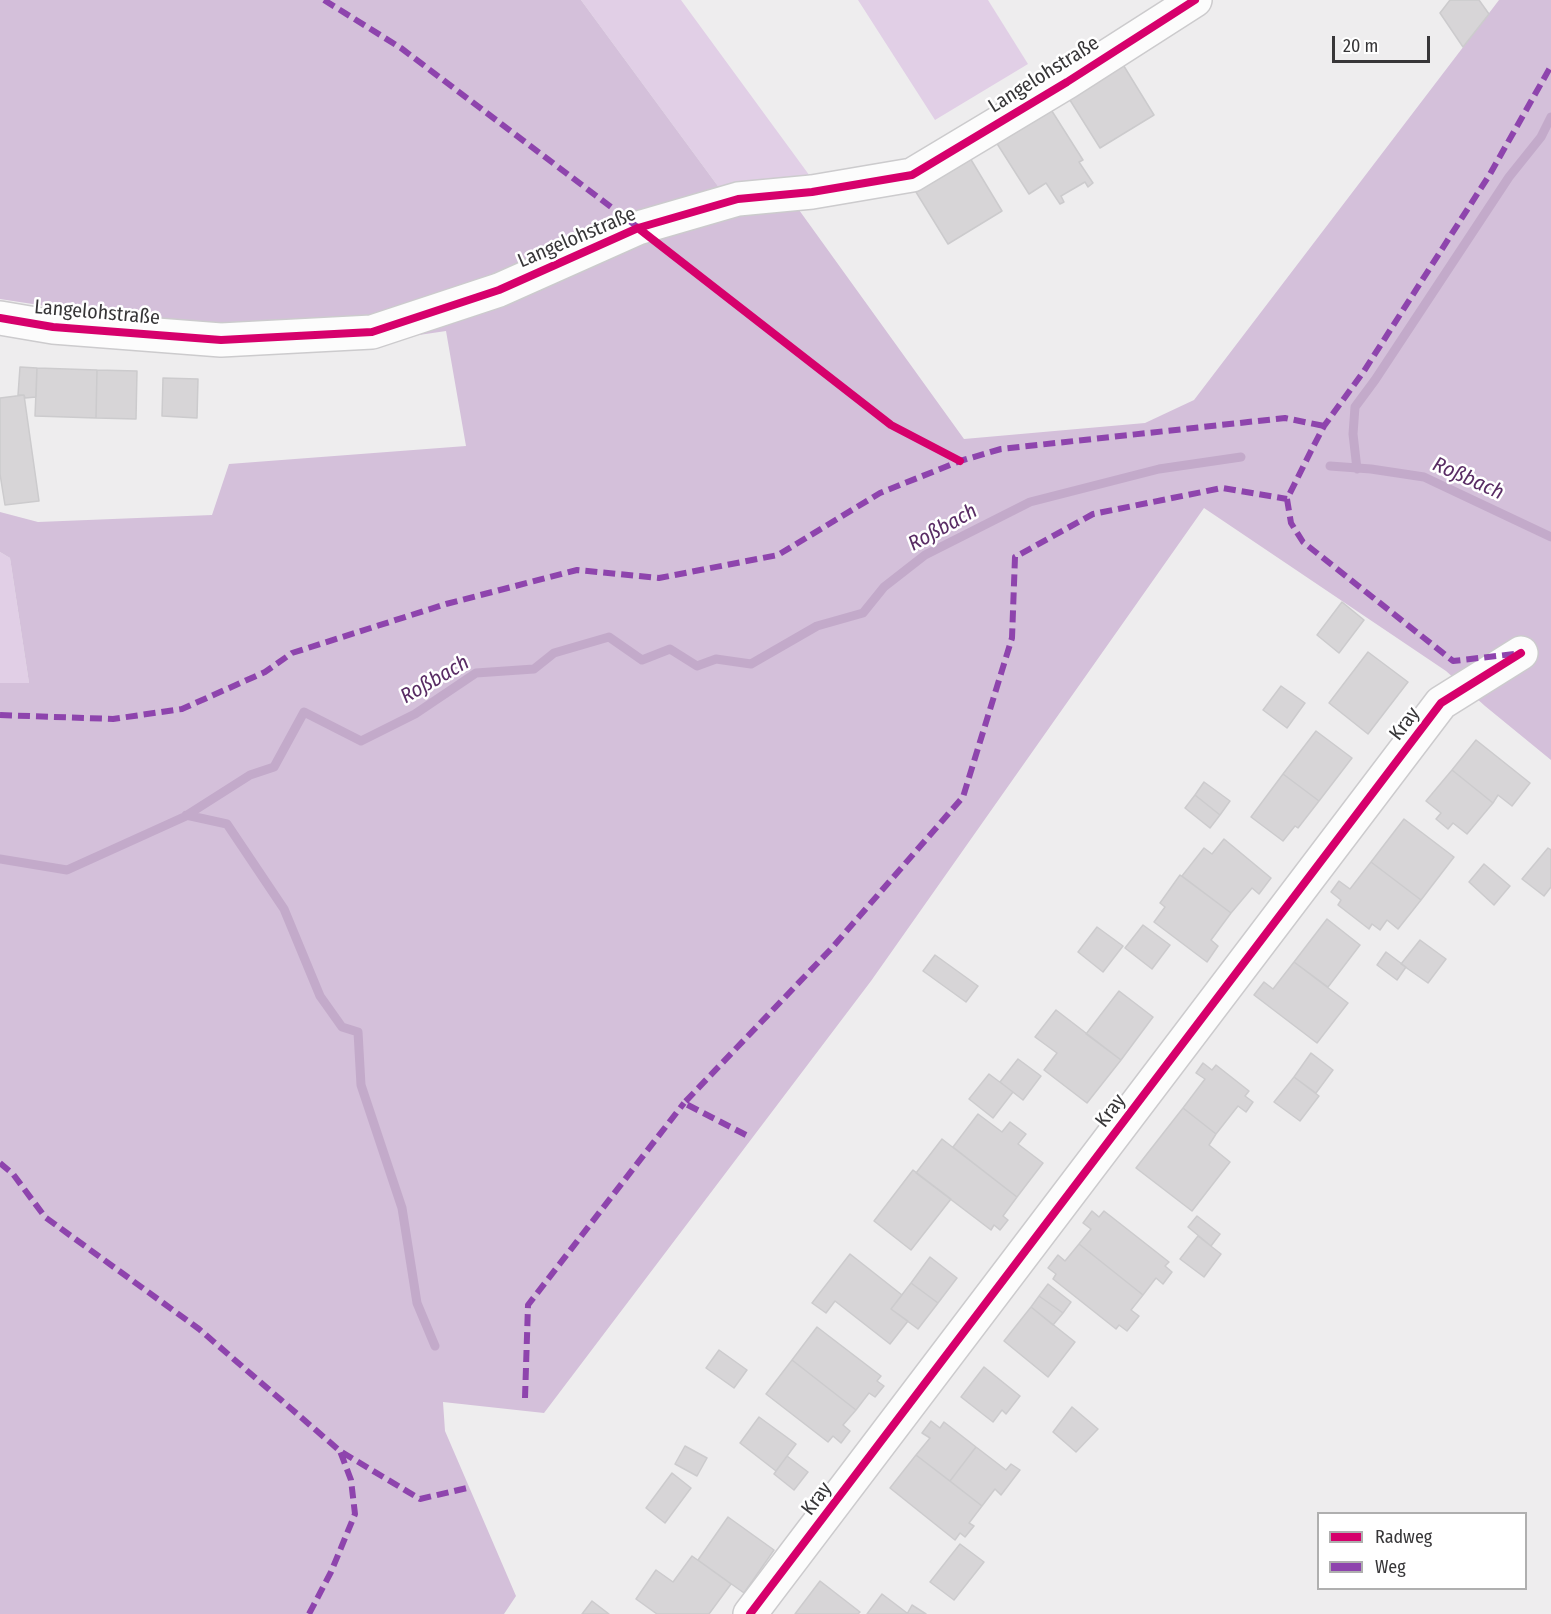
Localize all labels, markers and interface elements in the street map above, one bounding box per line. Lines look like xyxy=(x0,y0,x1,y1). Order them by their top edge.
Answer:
scale bar xyxy=(1335,24,1432,62)
street label: Langelohstraße xyxy=(984,31,1104,119)
text: 20 m xyxy=(1343,35,1378,57)
street label: Langelohstraße xyxy=(514,202,640,274)
street label: Langelohstraße xyxy=(33,296,161,330)
water label: Roßbach xyxy=(1429,452,1507,506)
water label: Roßbach xyxy=(904,499,982,557)
water label: Roßbach xyxy=(396,650,474,710)
street label: Kray xyxy=(1385,703,1425,745)
street label: Kray xyxy=(1091,1090,1131,1132)
street label: Kray xyxy=(797,1478,837,1520)
legend xyxy=(1317,1512,1527,1590)
text: Radweg xyxy=(1375,1526,1432,1548)
text: Weg xyxy=(1375,1556,1406,1578)

